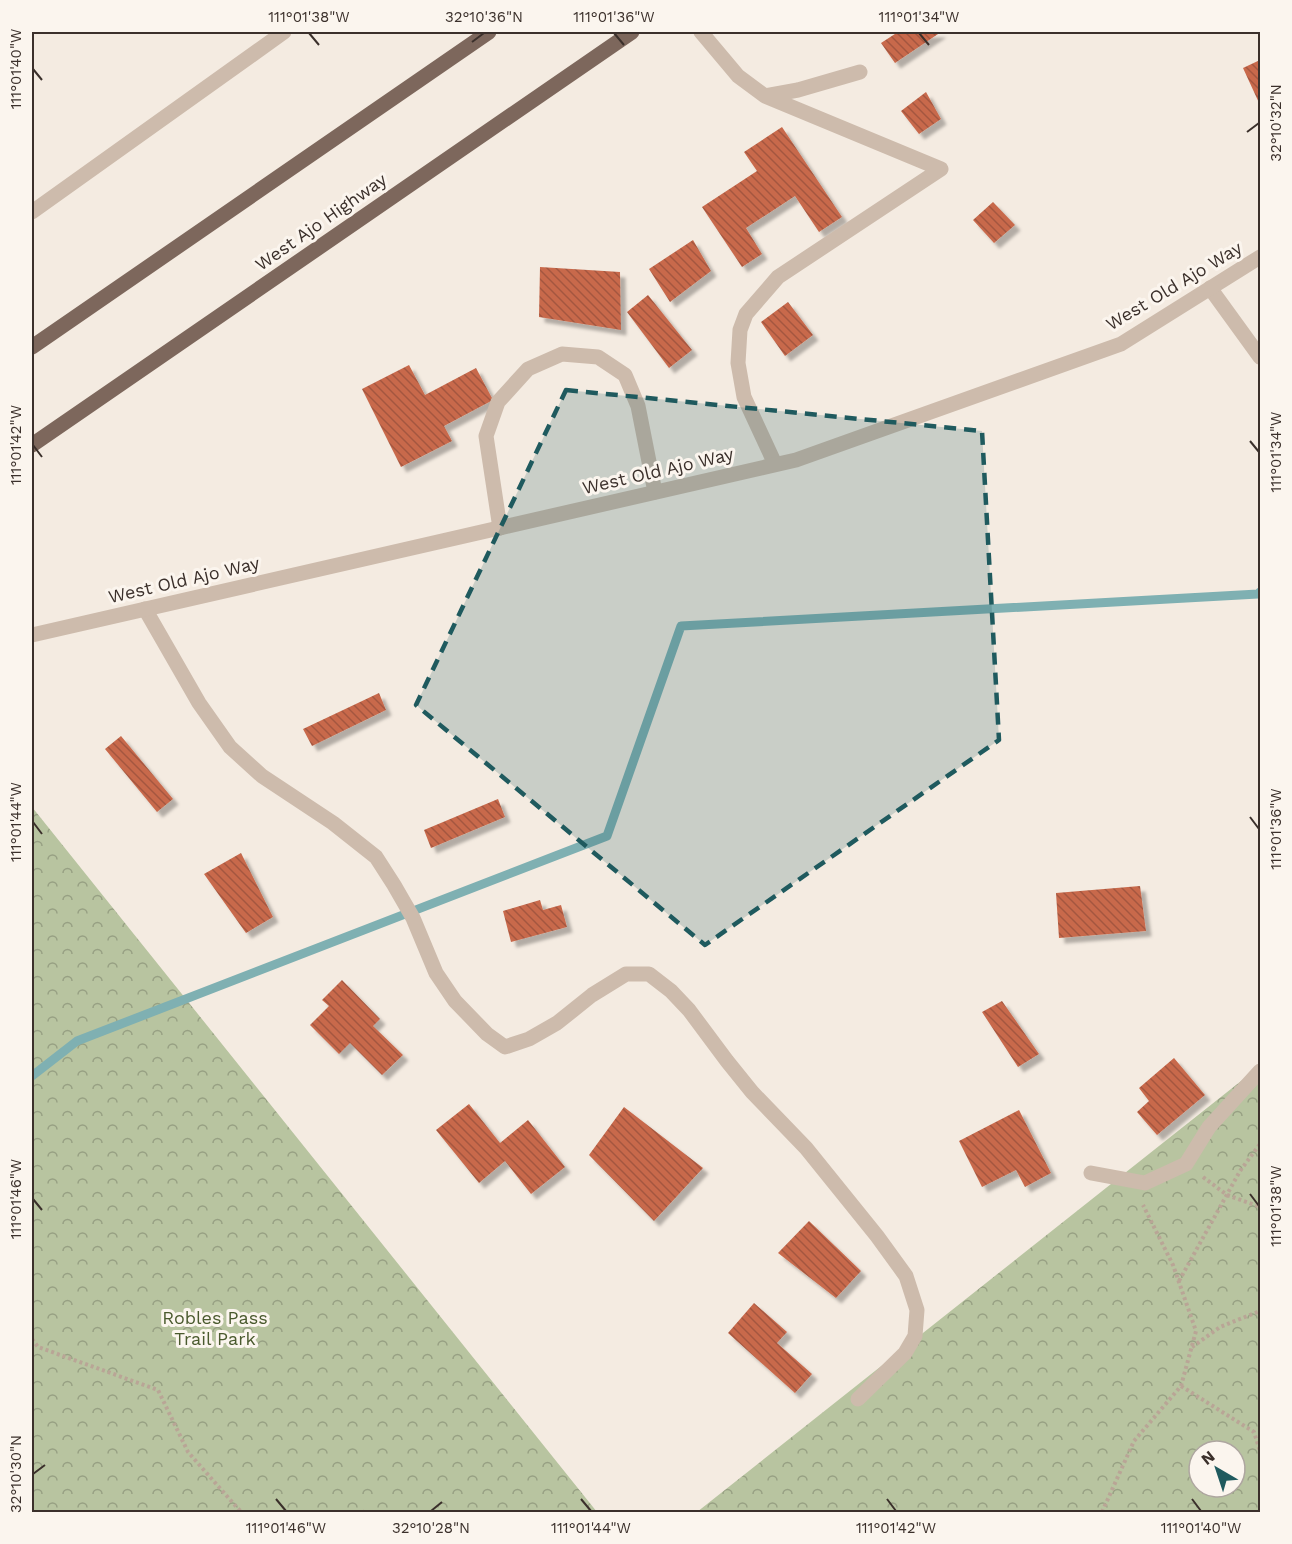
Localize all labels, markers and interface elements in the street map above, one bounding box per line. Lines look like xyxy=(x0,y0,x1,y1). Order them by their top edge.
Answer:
text: 111°01'38"W xyxy=(268,8,350,26)
text: 32°10'36"N xyxy=(445,8,523,26)
text: 111°01'36"W xyxy=(573,8,655,26)
text: 111°01'34"W xyxy=(879,8,959,26)
text: 111°01'40"W xyxy=(7,29,25,109)
text: 32°10'32"N xyxy=(1267,84,1285,162)
street label: West Ajo Highway xyxy=(251,168,391,275)
street label: West Old Ajo Way xyxy=(1102,236,1246,334)
text: 111°01'42"W xyxy=(7,405,25,485)
text: 111°01'34"W xyxy=(1267,412,1285,492)
street label: West Old Ajo Way xyxy=(580,443,736,498)
street label: West Old Ajo Way xyxy=(106,552,262,607)
text: 111°01'44"W xyxy=(7,782,25,862)
text: 111°01'36"W xyxy=(1267,788,1285,870)
text: 111°01'46"W xyxy=(7,1159,25,1239)
text: 111°01'38"W xyxy=(1267,1165,1285,1247)
park label: Robles Pass Trail Park xyxy=(162,1307,268,1349)
text: 32°10'30"N xyxy=(7,1435,25,1513)
north arrow xyxy=(1187,1439,1247,1499)
text: N xyxy=(1197,1447,1218,1469)
text: 111°01'46"W xyxy=(246,1519,326,1537)
text: 32°10'28"N xyxy=(392,1519,470,1537)
text: 111°01'44"W xyxy=(551,1519,631,1537)
text: 111°01'42"W xyxy=(856,1519,936,1537)
text: 111°01'40"W xyxy=(1161,1519,1241,1537)

